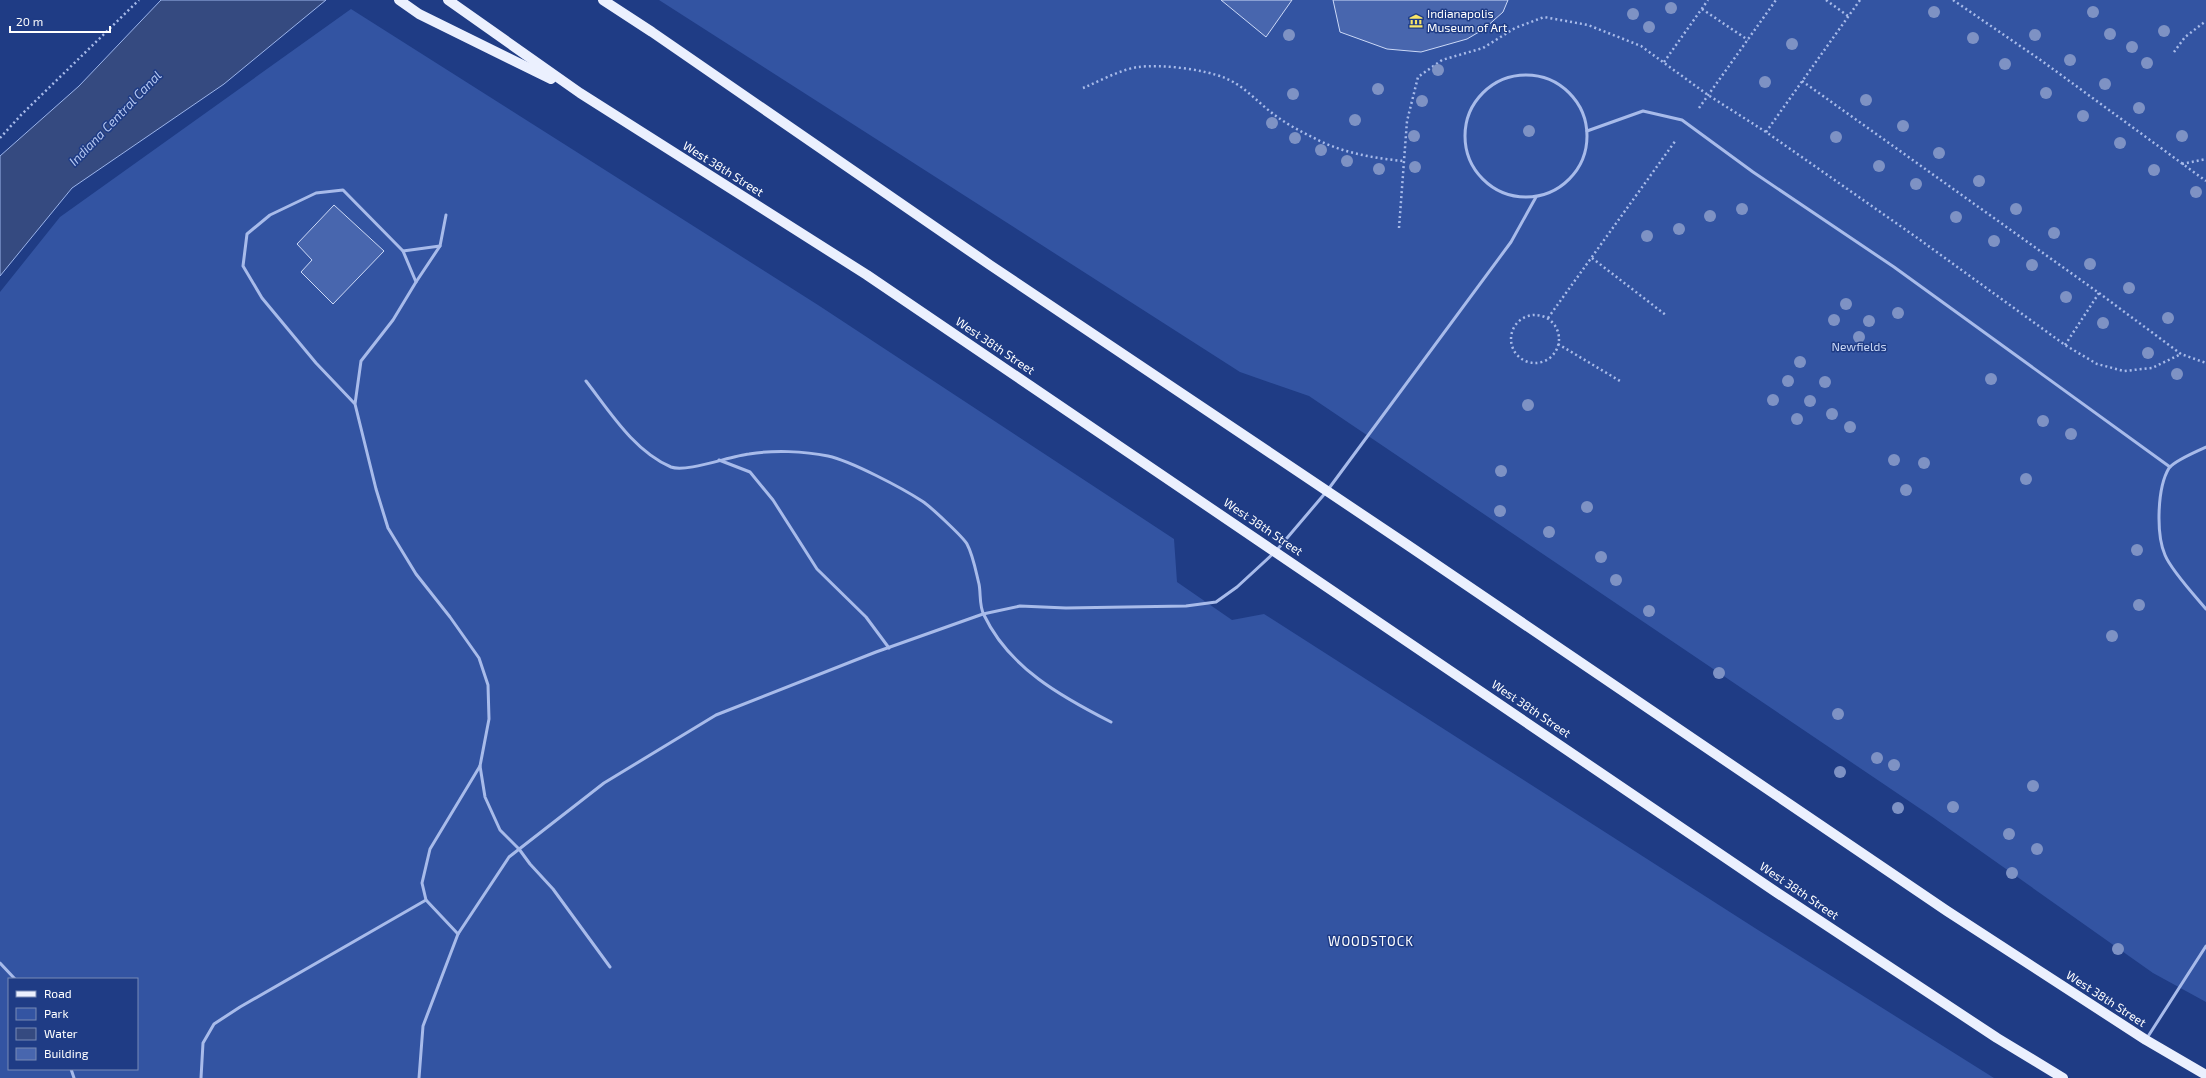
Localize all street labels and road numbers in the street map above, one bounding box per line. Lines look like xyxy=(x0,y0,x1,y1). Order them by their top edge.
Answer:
street label: West 38th Street xyxy=(681,138,767,199)
street label: West 38th Street xyxy=(953,314,1038,377)
street label: West 38th Street xyxy=(1221,495,1306,558)
street label: West 38th Street xyxy=(1489,677,1574,740)
street label: West 38th Street xyxy=(1757,859,1842,922)
street label: West 38th Street xyxy=(2064,967,2149,1029)

